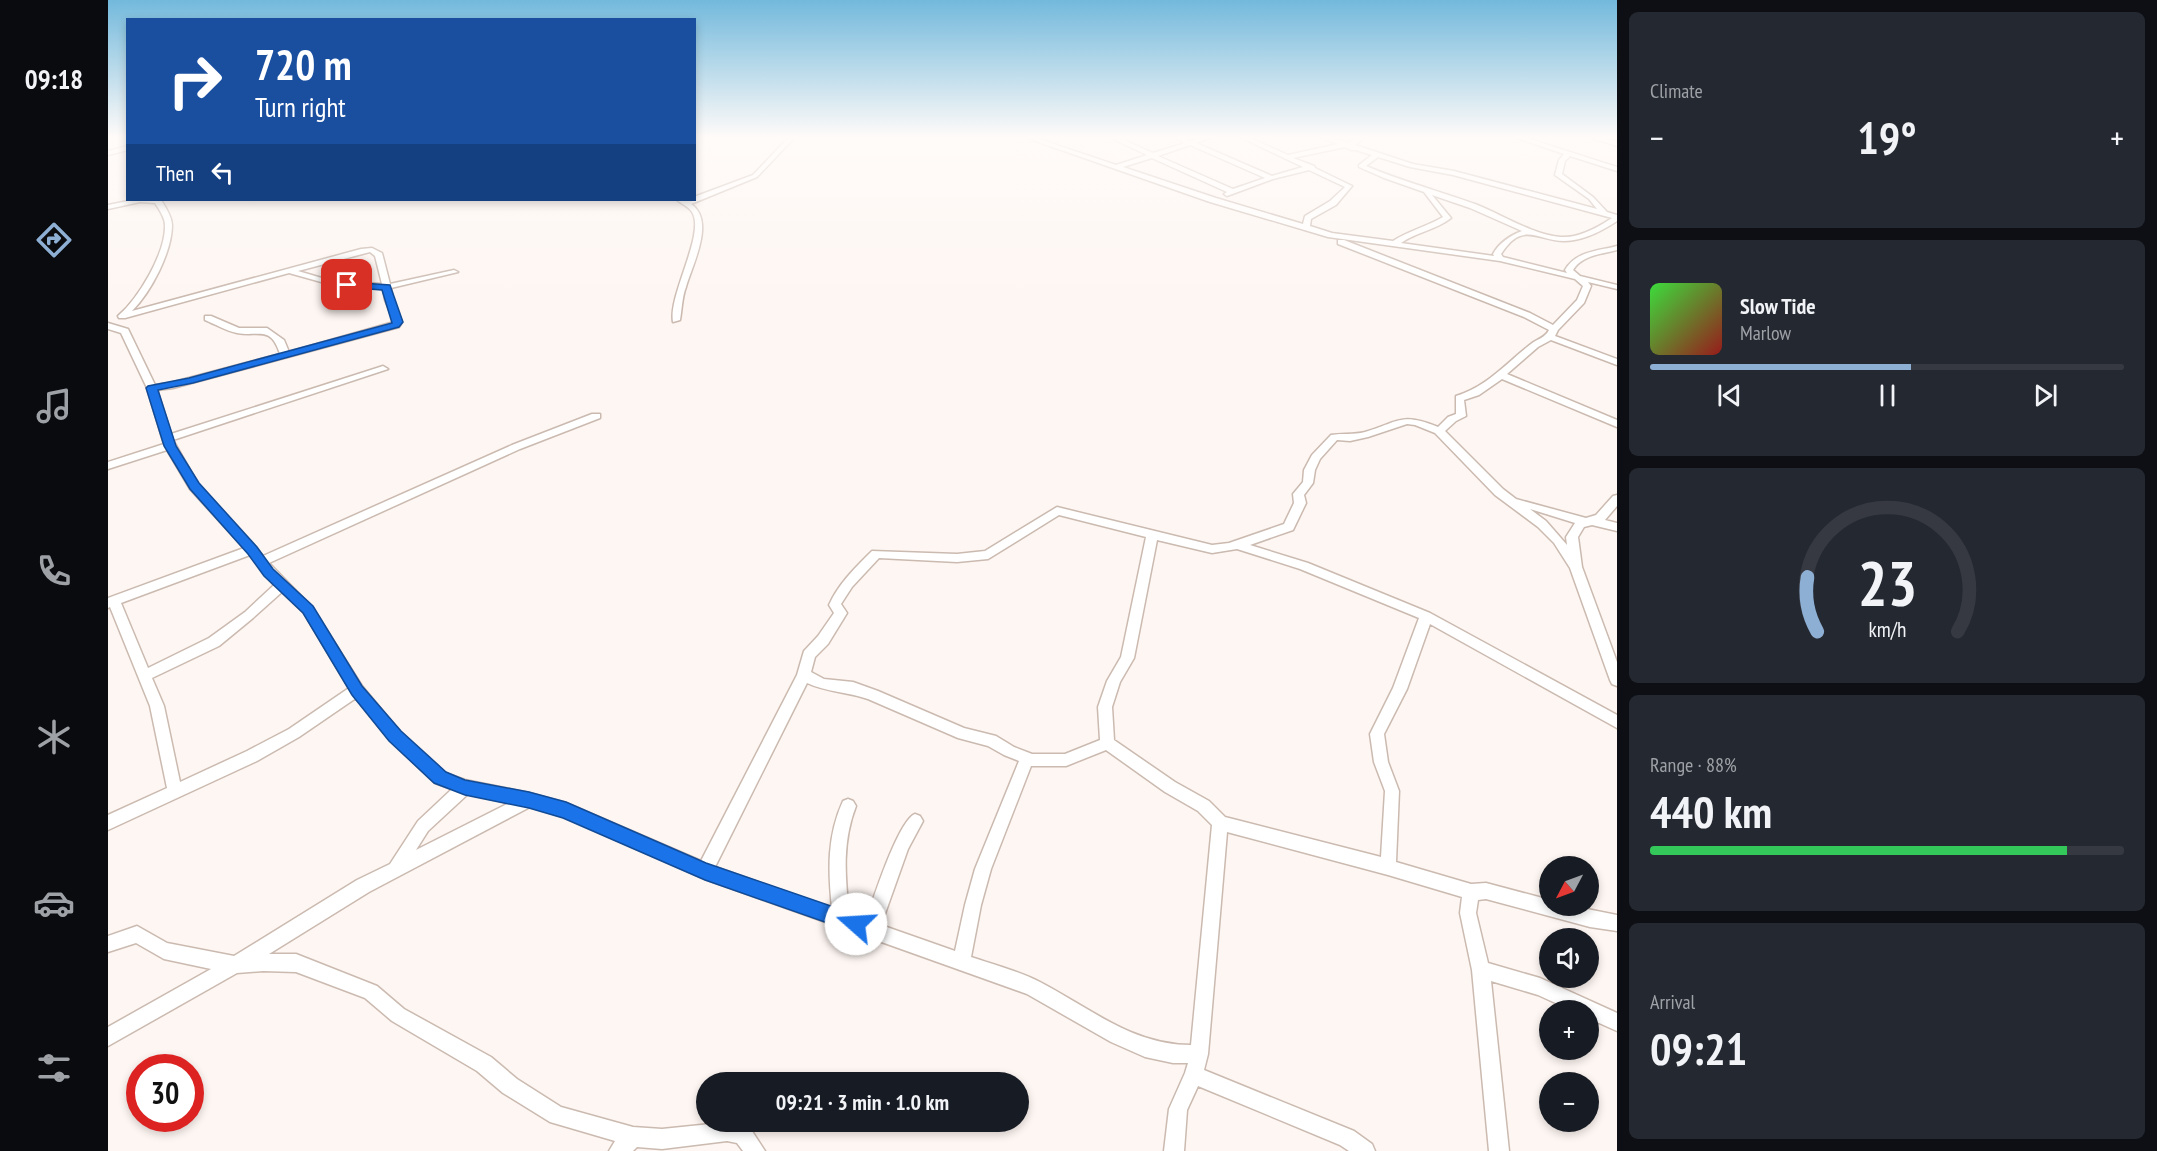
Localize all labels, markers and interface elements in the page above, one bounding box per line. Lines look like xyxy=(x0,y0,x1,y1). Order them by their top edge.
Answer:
text: 720 m xyxy=(255,37,352,92)
icon: right xyxy=(156,42,234,120)
text: 09:18 xyxy=(25,62,83,96)
text: Climate xyxy=(1650,78,1703,104)
text: Turn right xyxy=(255,90,346,124)
text: 19° xyxy=(1857,108,1917,166)
text: − xyxy=(1650,116,1664,159)
text: + xyxy=(2110,116,2124,159)
icon: left xyxy=(206,156,239,189)
text: Then xyxy=(156,159,194,187)
icon: directions xyxy=(33,219,75,261)
pin xyxy=(321,259,372,310)
icon: arrive xyxy=(330,268,363,301)
text: Slow Tide xyxy=(1740,292,1816,320)
text: Marlow xyxy=(1740,320,1791,346)
icon: previous xyxy=(1713,379,1746,412)
icon: pause xyxy=(1871,379,1904,412)
icon: next xyxy=(2029,379,2062,412)
icon: music xyxy=(33,385,75,427)
text: 23 xyxy=(1857,543,1917,624)
icon: phone xyxy=(33,550,75,592)
text: km/h xyxy=(1868,616,1906,644)
icon: climate xyxy=(33,716,75,758)
text: Range · 88% xyxy=(1650,752,1737,778)
text: 440 km xyxy=(1650,782,1772,840)
north arrow xyxy=(1539,856,1599,916)
map controls xyxy=(1539,856,1599,1132)
icon: car xyxy=(33,882,75,924)
position arrow xyxy=(824,892,888,956)
button: sound xyxy=(1539,928,1599,988)
text: Arrival xyxy=(1650,989,1695,1015)
button: + xyxy=(1539,1000,1599,1060)
text: 09:21 xyxy=(1650,1019,1747,1077)
icon: filters xyxy=(33,1047,75,1089)
speed limit sign: 30 xyxy=(126,1054,204,1132)
button: − xyxy=(1539,1072,1599,1132)
text: 09:21 · 3 min · 1.0 km xyxy=(776,1088,949,1116)

